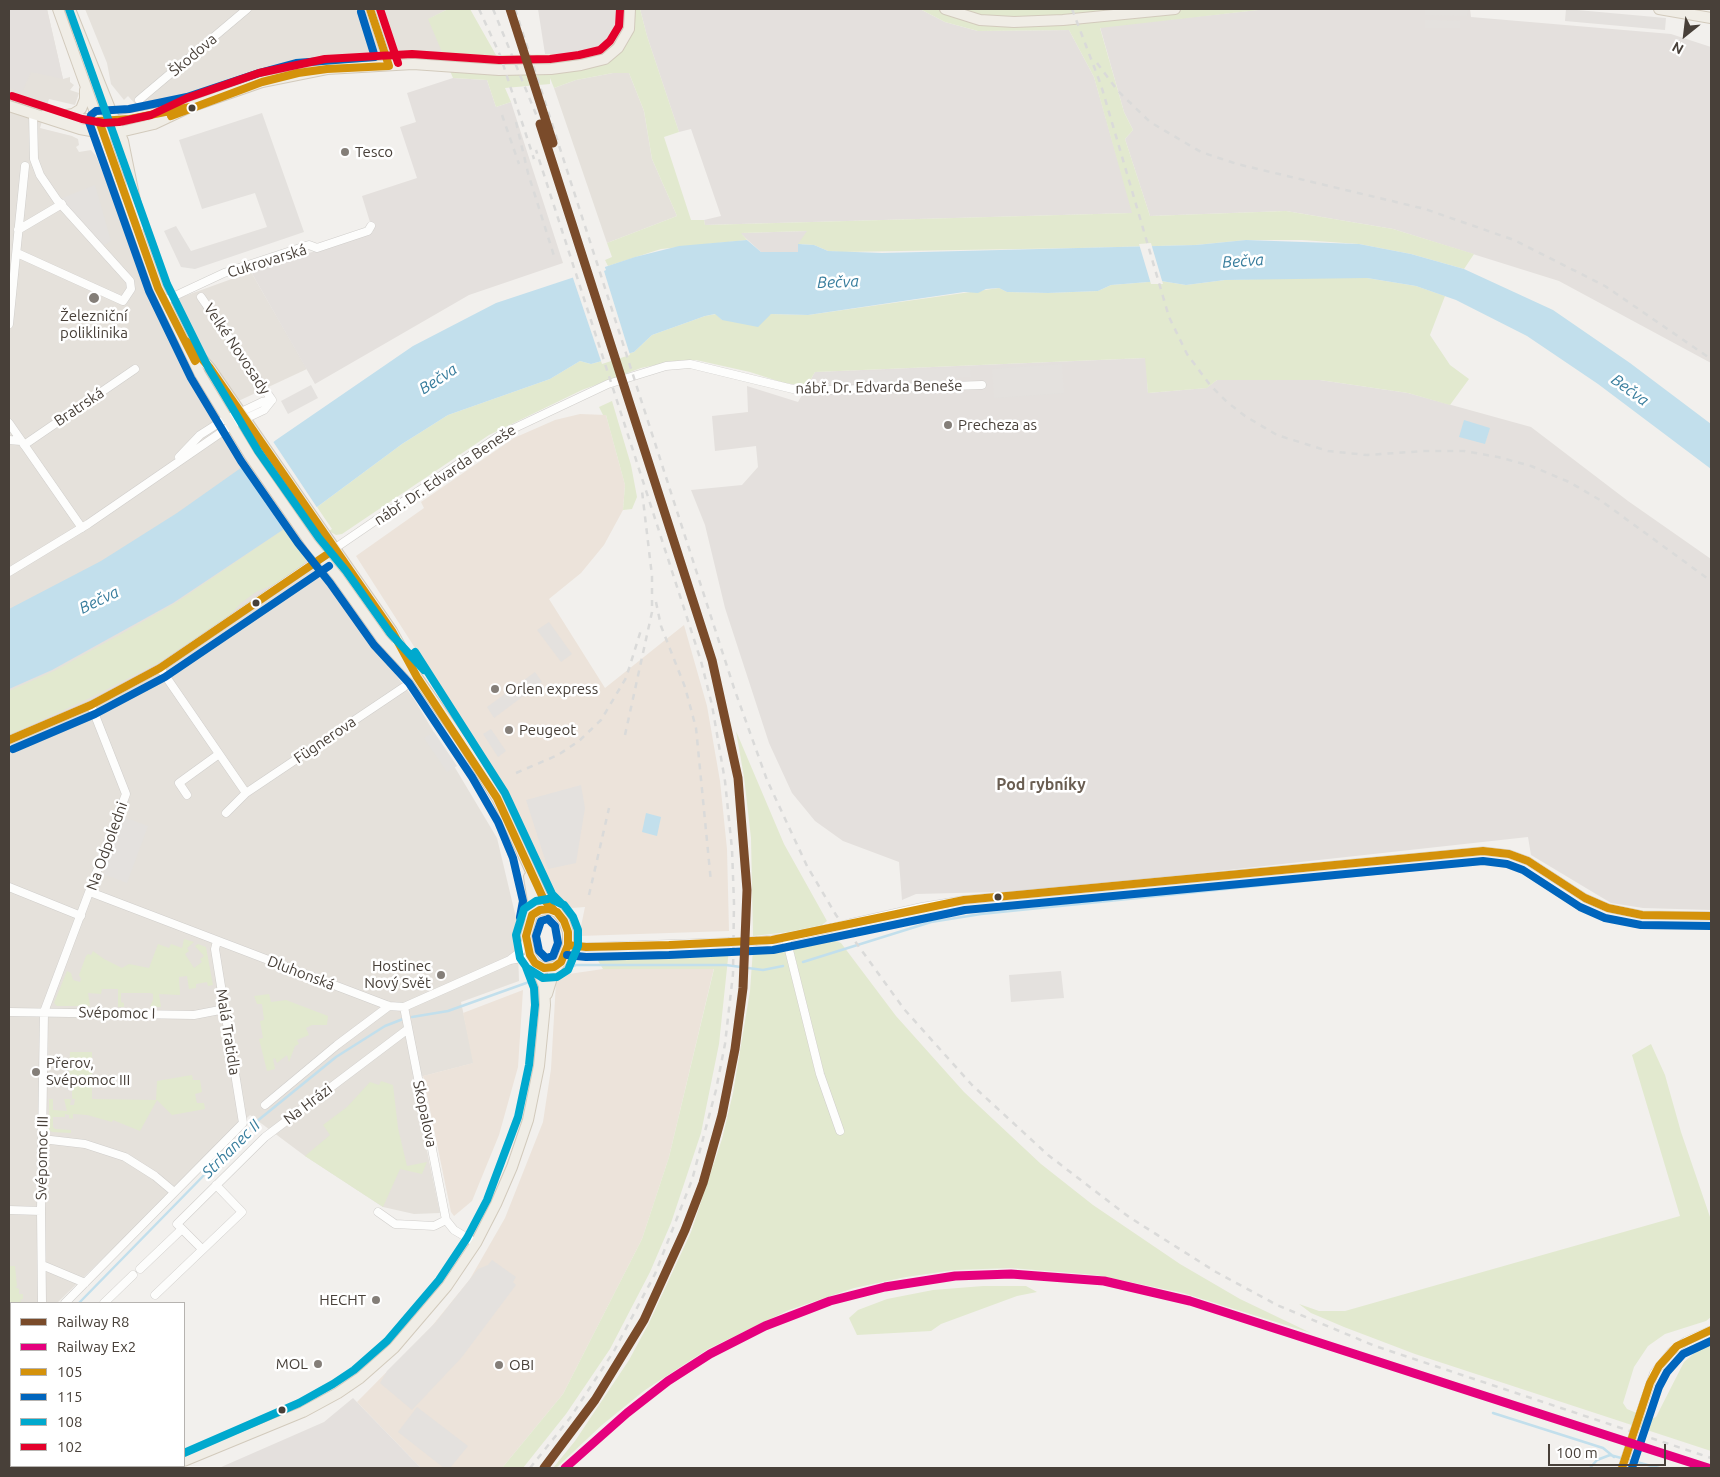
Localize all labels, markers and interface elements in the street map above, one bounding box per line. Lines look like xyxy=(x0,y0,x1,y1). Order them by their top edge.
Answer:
north arrow xyxy=(1660,10,1710,60)
street label: Škodova xyxy=(166,30,220,80)
text: N xyxy=(1669,39,1686,58)
unlabelled marker xyxy=(187,103,197,113)
place label: Tesco xyxy=(355,143,393,161)
marker: Tesco xyxy=(339,146,351,158)
street label: Cukrovarská xyxy=(225,240,309,282)
water label: Bečva xyxy=(1222,250,1264,272)
water label: Bečva xyxy=(817,272,859,292)
marker: Železniční poliklinika xyxy=(87,291,101,305)
street label: Velké Novosady xyxy=(200,300,274,398)
place label: Železniční poliklinika xyxy=(60,307,128,342)
water label: Bečva xyxy=(415,360,461,398)
water label: Bečva xyxy=(1607,370,1653,410)
street label: nábř. Dr. Edvarda Beneše xyxy=(795,377,963,397)
street label: Bratrská xyxy=(51,384,107,430)
place label: Precheza as xyxy=(958,416,1037,434)
marker: Precheza as xyxy=(942,419,954,431)
street label: nábř. Dr. Edvarda Beneše xyxy=(371,421,519,529)
water label: Bečva xyxy=(76,582,122,618)
unlabelled marker xyxy=(251,598,261,608)
place label: Orlen express xyxy=(505,680,598,698)
marker: Orlen express xyxy=(489,683,501,695)
street label: Fügnerova xyxy=(290,713,360,767)
place label: Peugeot xyxy=(519,721,576,739)
marker: Peugeot xyxy=(503,724,515,736)
district label: Pod rybníky xyxy=(996,775,1086,795)
street label: Na Odpoledni xyxy=(83,799,131,893)
unlabelled marker xyxy=(993,892,1003,902)
street label: Dluhonská xyxy=(265,952,337,994)
place label: Hostinec Nový Svět xyxy=(364,957,431,992)
marker: Hostinec Nový Svět xyxy=(435,969,447,981)
street label: Malá Tratidla xyxy=(212,988,244,1076)
street label: Svépomoc I xyxy=(78,1003,156,1023)
place label: Přerov, Svépomoc III xyxy=(46,1054,130,1089)
marker: Přerov, Svépomoc III xyxy=(30,1066,42,1078)
street label: Skopalova xyxy=(409,1079,441,1149)
street label: Na Hrázi xyxy=(280,1080,336,1128)
street label: Svépomoc III xyxy=(32,1116,52,1200)
water label: Strhanec II xyxy=(198,1116,264,1182)
place label: HECHT xyxy=(319,1291,366,1309)
marker: HECHT xyxy=(370,1294,382,1306)
legend xyxy=(10,1302,185,1467)
text: Railway R8 xyxy=(57,1313,129,1330)
text: Railway Ex2 xyxy=(57,1338,136,1355)
place label: MOL xyxy=(276,1355,308,1373)
place label: OBI xyxy=(509,1356,534,1374)
marker: MOL xyxy=(312,1358,324,1370)
marker: OBI xyxy=(493,1359,505,1371)
text: 105 xyxy=(57,1363,82,1380)
text: 115 xyxy=(57,1388,82,1405)
unlabelled marker xyxy=(277,1405,287,1415)
text: 108 xyxy=(57,1413,82,1430)
scale bar xyxy=(1550,1434,1668,1466)
text: 102 xyxy=(57,1438,82,1455)
text: 100 m xyxy=(1556,1444,1598,1461)

